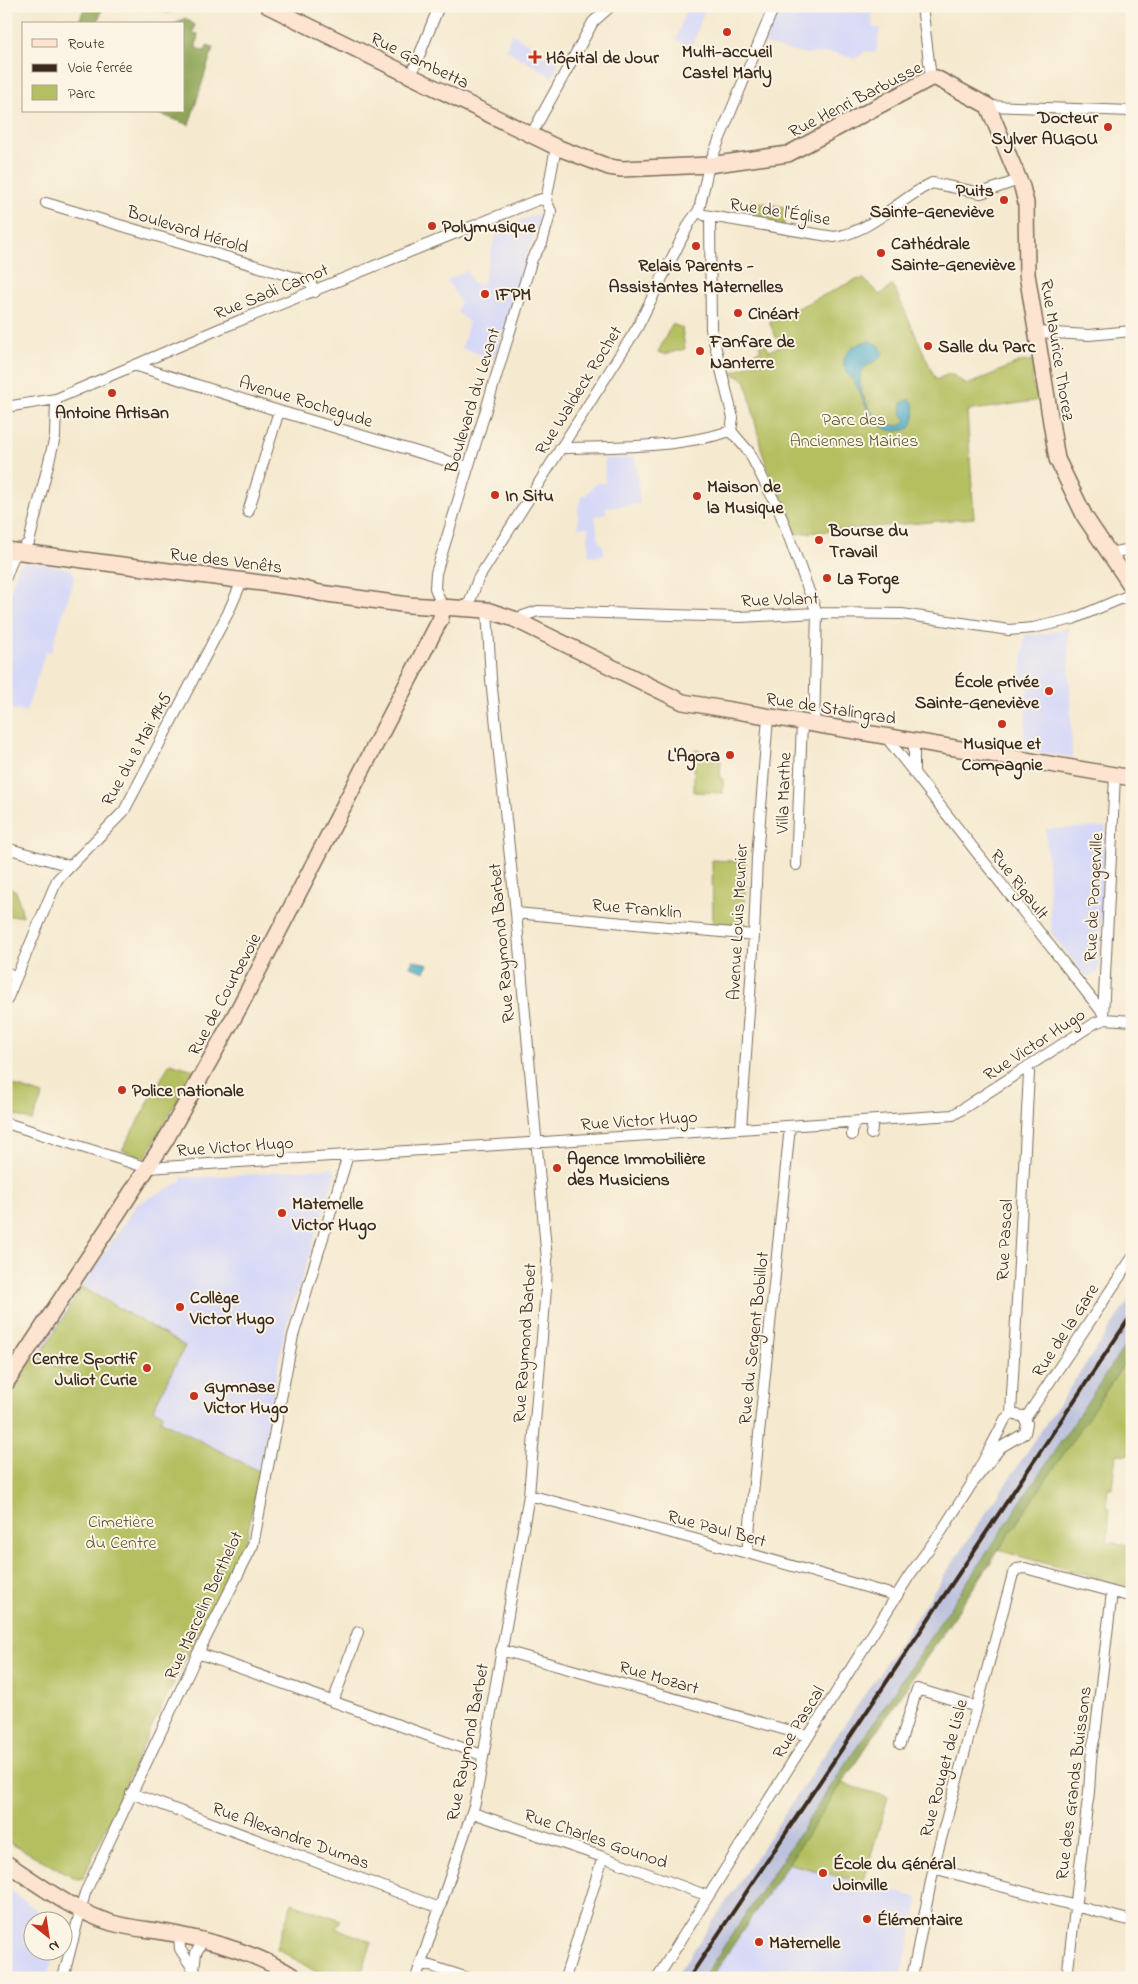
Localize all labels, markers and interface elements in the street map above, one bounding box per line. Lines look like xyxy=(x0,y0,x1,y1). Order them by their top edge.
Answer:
legend xyxy=(22,22,185,112)
marker: Multi-accueil Castel Marly xyxy=(721,26,733,38)
street label: Rue Gambetta xyxy=(365,27,473,97)
text: Route xyxy=(68,33,105,55)
place label: Multi-accueil Castel Marly xyxy=(682,40,772,88)
place label: Hôpital de Jour xyxy=(546,46,659,72)
marker: Hôpital de Jour xyxy=(528,50,542,64)
street label: Rue Henri Barbusse xyxy=(785,55,928,146)
text: Voie ferrée xyxy=(67,57,133,79)
text: Parc xyxy=(68,83,96,105)
place label: Docteur Sylver AUGOU xyxy=(991,106,1098,154)
marker: Docteur Sylver AUGOU xyxy=(1102,121,1114,133)
place label: Puits Sainte-Geneviève xyxy=(870,179,995,226)
street label: Rue de l'Église xyxy=(727,192,833,235)
marker: Puits Sainte-Geneviève xyxy=(998,194,1010,206)
street label: Boulevard Hérold xyxy=(123,200,251,262)
place label: Polymusique xyxy=(442,215,537,242)
marker: Polymusique xyxy=(426,220,438,232)
place label: Cathédrale Sainte-Geneviève xyxy=(891,232,1016,279)
marker: Relais Parents - Assistantes Maternelles xyxy=(690,240,702,252)
marker: Cathédrale Sainte-Geneviève xyxy=(875,247,887,259)
place label: Relais Parents - Assistantes Maternelles xyxy=(609,254,783,301)
street label: Rue Sadi Carnot xyxy=(211,258,333,328)
street label: Rue Maurice Thorez xyxy=(1032,278,1080,423)
place label: IFPM xyxy=(495,283,531,309)
marker: IFPM xyxy=(479,288,491,300)
place label: Cinéart xyxy=(748,302,800,328)
marker: Cinéart xyxy=(732,307,744,319)
street label: Rue Waldeck Rochet xyxy=(529,321,630,461)
street label: Boulevard du Levant xyxy=(439,325,508,477)
place label: Fanfare de Nanterre xyxy=(709,330,796,377)
place label: Salle du Parc xyxy=(938,335,1036,361)
marker: Salle du Parc xyxy=(922,340,934,352)
marker: Fanfare de Nanterre xyxy=(694,345,706,357)
street label: Avenue Rochegude xyxy=(235,370,376,437)
marker: Antoine Artisan xyxy=(106,387,118,399)
place label: Antoine Artisan xyxy=(55,401,169,427)
park label: Parc des Anciennes Mairies xyxy=(790,408,918,455)
place label: Maison de la Musique xyxy=(707,475,785,522)
place label: In Situ xyxy=(505,484,554,510)
marker: In Situ xyxy=(489,489,501,501)
marker: Maison de la Musique xyxy=(691,490,703,502)
place label: Bourse du Travail xyxy=(828,519,908,566)
marker: Bourse du Travail xyxy=(813,534,825,546)
street label: Rue des Venêts xyxy=(168,542,284,582)
place label: La Forge xyxy=(837,567,900,594)
marker: La Forge xyxy=(821,572,833,584)
street label: Rue Volant xyxy=(741,587,819,615)
place label: École privée Sainte-Geneviève xyxy=(915,670,1040,717)
marker: École privée Sainte-Geneviève xyxy=(1043,685,1055,697)
street label: Rue de Stalingrad xyxy=(764,687,898,734)
street label: Rue du 8 Mai 1945 xyxy=(96,689,180,811)
marker: Musique et Compagnie xyxy=(996,718,1008,730)
place label: Musique et Compagnie xyxy=(962,732,1043,780)
place label: L'Agora xyxy=(668,744,720,771)
marker: L'Agora xyxy=(724,749,736,761)
street label: Villa Marthe xyxy=(771,751,799,835)
street label: Rue de Pongerville xyxy=(1079,831,1112,962)
street label: Avenue Louis Meunier xyxy=(722,843,756,1001)
street label: Rue Rigault xyxy=(982,844,1054,927)
street label: Rue Raymond Barbet xyxy=(483,862,523,1024)
street label: Rue Franklin xyxy=(591,893,683,927)
street label: Rue de Courbevoie xyxy=(182,928,270,1061)
street label: Rue Victor Hugo xyxy=(979,1003,1092,1089)
place label: Police nationale xyxy=(132,1079,245,1105)
marker: Police nationale xyxy=(116,1084,128,1096)
street label: Rue Victor Hugo xyxy=(580,1105,698,1140)
street label: Rue Victor Hugo xyxy=(176,1131,294,1166)
place label: Agence Immobilière des Musiciens xyxy=(567,1147,706,1194)
marker: Agence Immobilière des Musiciens xyxy=(551,1162,563,1174)
place label: Maternelle Victor Hugo xyxy=(291,1192,376,1240)
street label: Rue Pascal xyxy=(991,1199,1021,1282)
marker: Maternelle Victor Hugo xyxy=(276,1207,288,1219)
street label: Rue du Sergent Bobillot xyxy=(733,1251,778,1426)
street label: Rue Raymond Barbet xyxy=(507,1262,545,1424)
street label: Rue de la Gare xyxy=(1027,1278,1107,1383)
place label: Collège Victor Hugo xyxy=(189,1286,274,1334)
marker: Collège Victor Hugo xyxy=(174,1301,186,1313)
place label: Centre Sportif Juliot Curie xyxy=(32,1347,138,1394)
marker: Centre Sportif Juliot Curie xyxy=(141,1362,153,1374)
place label: Gymnase Victor Hugo xyxy=(203,1375,288,1423)
marker: Gymnase Victor Hugo xyxy=(188,1390,200,1402)
street label: Rue Paul Bert xyxy=(664,1504,769,1556)
park label: Cimetière du Centre xyxy=(85,1510,158,1557)
street label: Rue Marcelin Berthelot xyxy=(159,1527,251,1685)
street label: Rue Mozart xyxy=(615,1655,701,1703)
street label: Rue Raymond Barbet xyxy=(441,1661,497,1824)
street label: Rue Pascal xyxy=(767,1682,832,1765)
street label: Rue des Grands Buissons xyxy=(1050,1685,1100,1882)
street label: Rue Rouget de Lisle xyxy=(914,1696,977,1841)
street label: Rue Alexandre Dumas xyxy=(208,1796,373,1878)
street label: Rue Charles Gounod xyxy=(520,1803,671,1877)
place label: École du Général Joinville xyxy=(833,1852,956,1899)
marker: École du Général Joinville xyxy=(817,1867,829,1879)
place label: Élémentaire xyxy=(877,1908,963,1934)
north arrow xyxy=(22,1912,72,1962)
marker: Élémentaire xyxy=(861,1913,873,1925)
place label: Maternelle xyxy=(769,1931,841,1957)
text: N xyxy=(44,1935,63,1957)
marker: Maternelle xyxy=(753,1936,765,1948)

